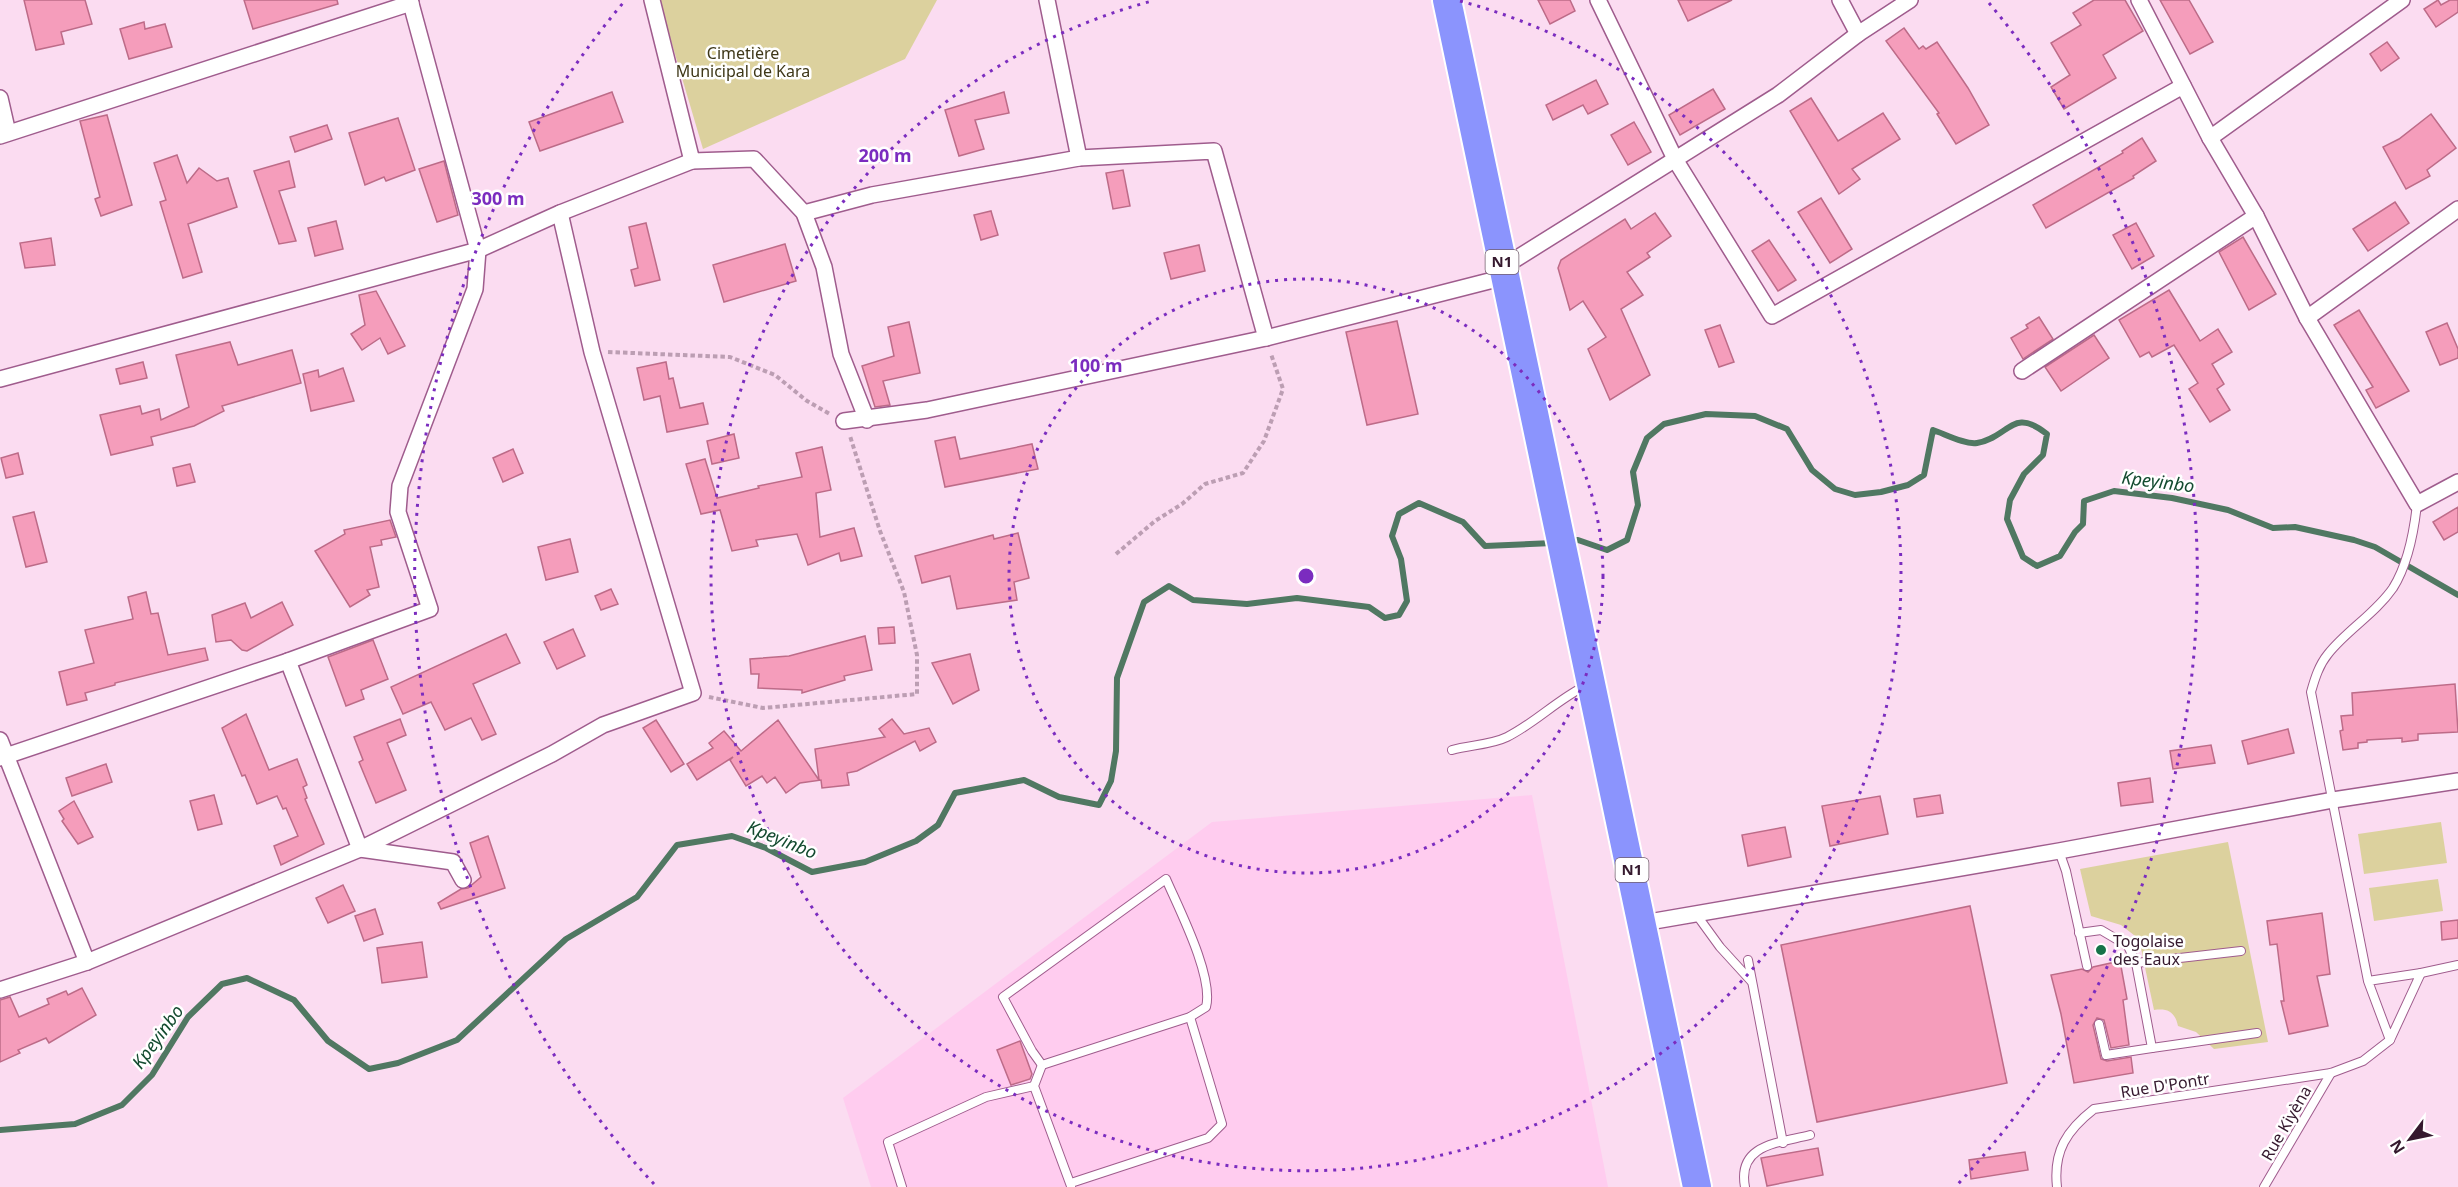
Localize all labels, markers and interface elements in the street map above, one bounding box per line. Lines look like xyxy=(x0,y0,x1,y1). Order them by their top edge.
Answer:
park label: Cimetière Municipal de Kara xyxy=(676,42,810,82)
text: 200 m xyxy=(858,143,912,167)
text: 300 m xyxy=(471,186,525,210)
road number: N1 xyxy=(1486,250,1518,274)
text: 100 m xyxy=(1069,353,1123,377)
water label: Kpeyinbo xyxy=(2120,465,2196,497)
centre of rings xyxy=(1296,566,1316,586)
water label: Kpeyinbo xyxy=(744,814,821,864)
road number: N1 xyxy=(1616,858,1648,882)
place label: Togolaise des Eaux xyxy=(2113,930,2184,970)
marker: Togolaise des Eaux xyxy=(2094,943,2108,957)
water label: Kpeyinbo xyxy=(126,1000,188,1073)
street label: Rue D'Pontr xyxy=(2119,1067,2212,1103)
street label: Rue Kiyèna xyxy=(2256,1082,2316,1164)
north arrow xyxy=(2380,1109,2440,1169)
text: N xyxy=(2385,1136,2410,1158)

